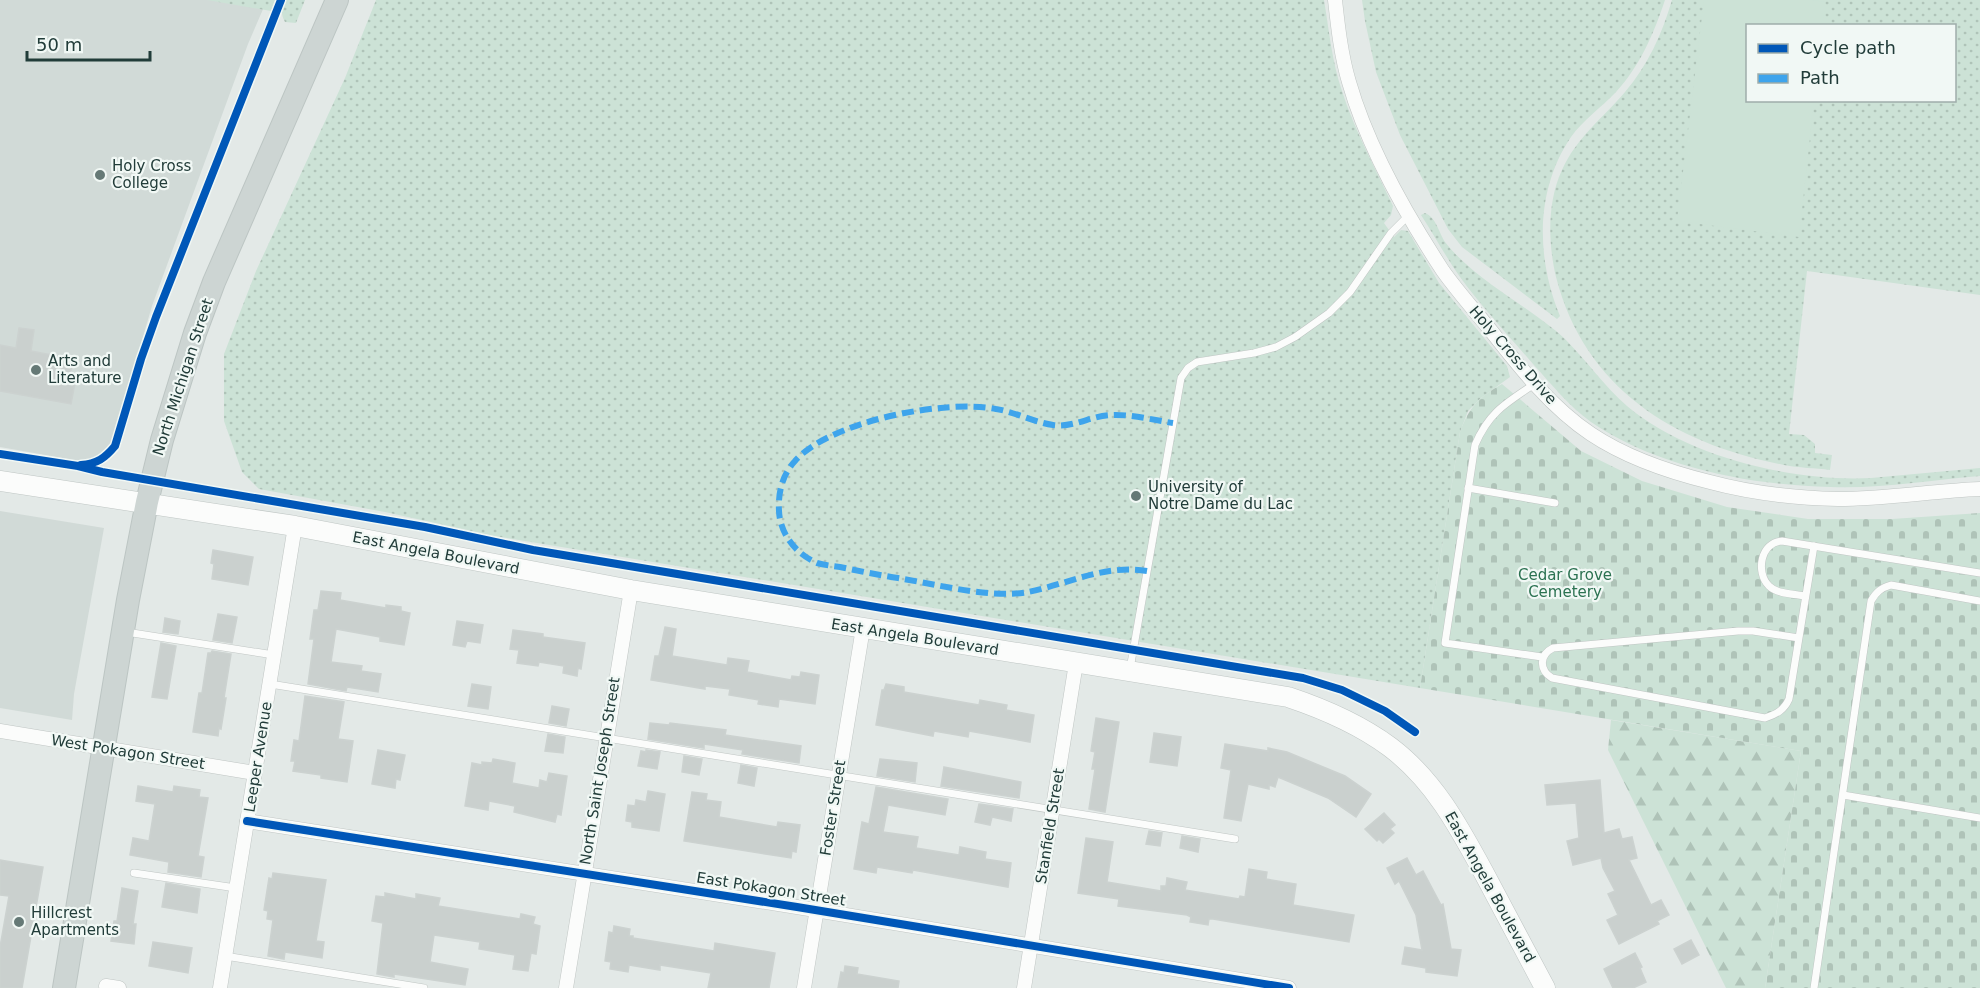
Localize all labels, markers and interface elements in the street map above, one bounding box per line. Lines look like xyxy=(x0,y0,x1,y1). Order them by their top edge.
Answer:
scale bar xyxy=(27,24,150,62)
legend xyxy=(1746,24,1956,102)
text: 50 m xyxy=(36,34,82,55)
text: Cycle path xyxy=(1800,37,1896,58)
text: Path xyxy=(1800,67,1840,88)
place label: Holy Cross College xyxy=(112,157,192,192)
marker: Holy Cross College xyxy=(93,168,107,182)
street label: North Michigan Street xyxy=(149,296,217,458)
street label: Holy Cross Drive xyxy=(1465,302,1561,408)
place label: Arts and Literature xyxy=(48,352,121,387)
marker: Arts and Literature xyxy=(29,363,43,377)
place label: University of Notre Dame du Lac xyxy=(1148,478,1293,513)
marker: University of Notre Dame du Lac xyxy=(1129,489,1143,503)
street label: East Angela Boulevard xyxy=(351,528,521,578)
park label: Cedar Grove Cemetery xyxy=(1518,566,1612,601)
street label: East Angela Boulevard xyxy=(830,615,1000,659)
street label: North Saint Joseph Street xyxy=(576,676,624,866)
street label: Leeper Avenue xyxy=(240,700,276,814)
street label: West Pokagon Street xyxy=(50,731,206,773)
street label: Foster Street xyxy=(817,759,849,857)
street label: Stanfield Street xyxy=(1032,767,1068,885)
street label: East Angela Boulevard xyxy=(1441,808,1539,966)
street label: East Pokagon Street xyxy=(695,868,847,910)
place label: Hillcrest Apartments xyxy=(31,904,119,939)
marker: Hillcrest Apartments xyxy=(12,915,26,929)

